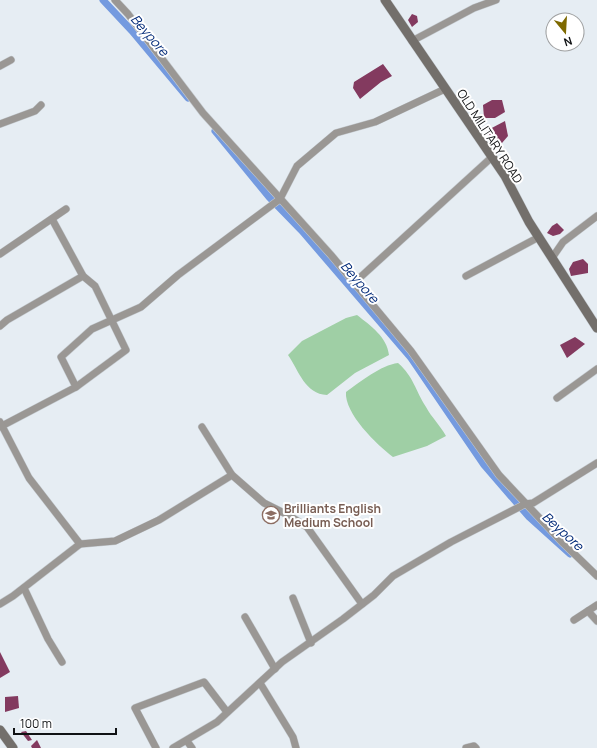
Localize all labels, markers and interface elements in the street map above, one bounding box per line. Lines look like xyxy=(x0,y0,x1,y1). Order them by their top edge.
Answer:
water label: Beypore xyxy=(127,10,174,61)
north arrow xyxy=(545,12,585,52)
text: N xyxy=(562,34,574,50)
street label: OLD MILITARY ROAD xyxy=(453,86,527,186)
water label: Beypore xyxy=(337,257,384,308)
place label: Brilliants English Medium School xyxy=(284,500,381,531)
school or university icon: Brilliants English Medium School xyxy=(261,505,281,525)
water label: Beypore xyxy=(538,508,589,555)
scale bar xyxy=(14,710,116,736)
text: 100 m xyxy=(20,715,52,732)

